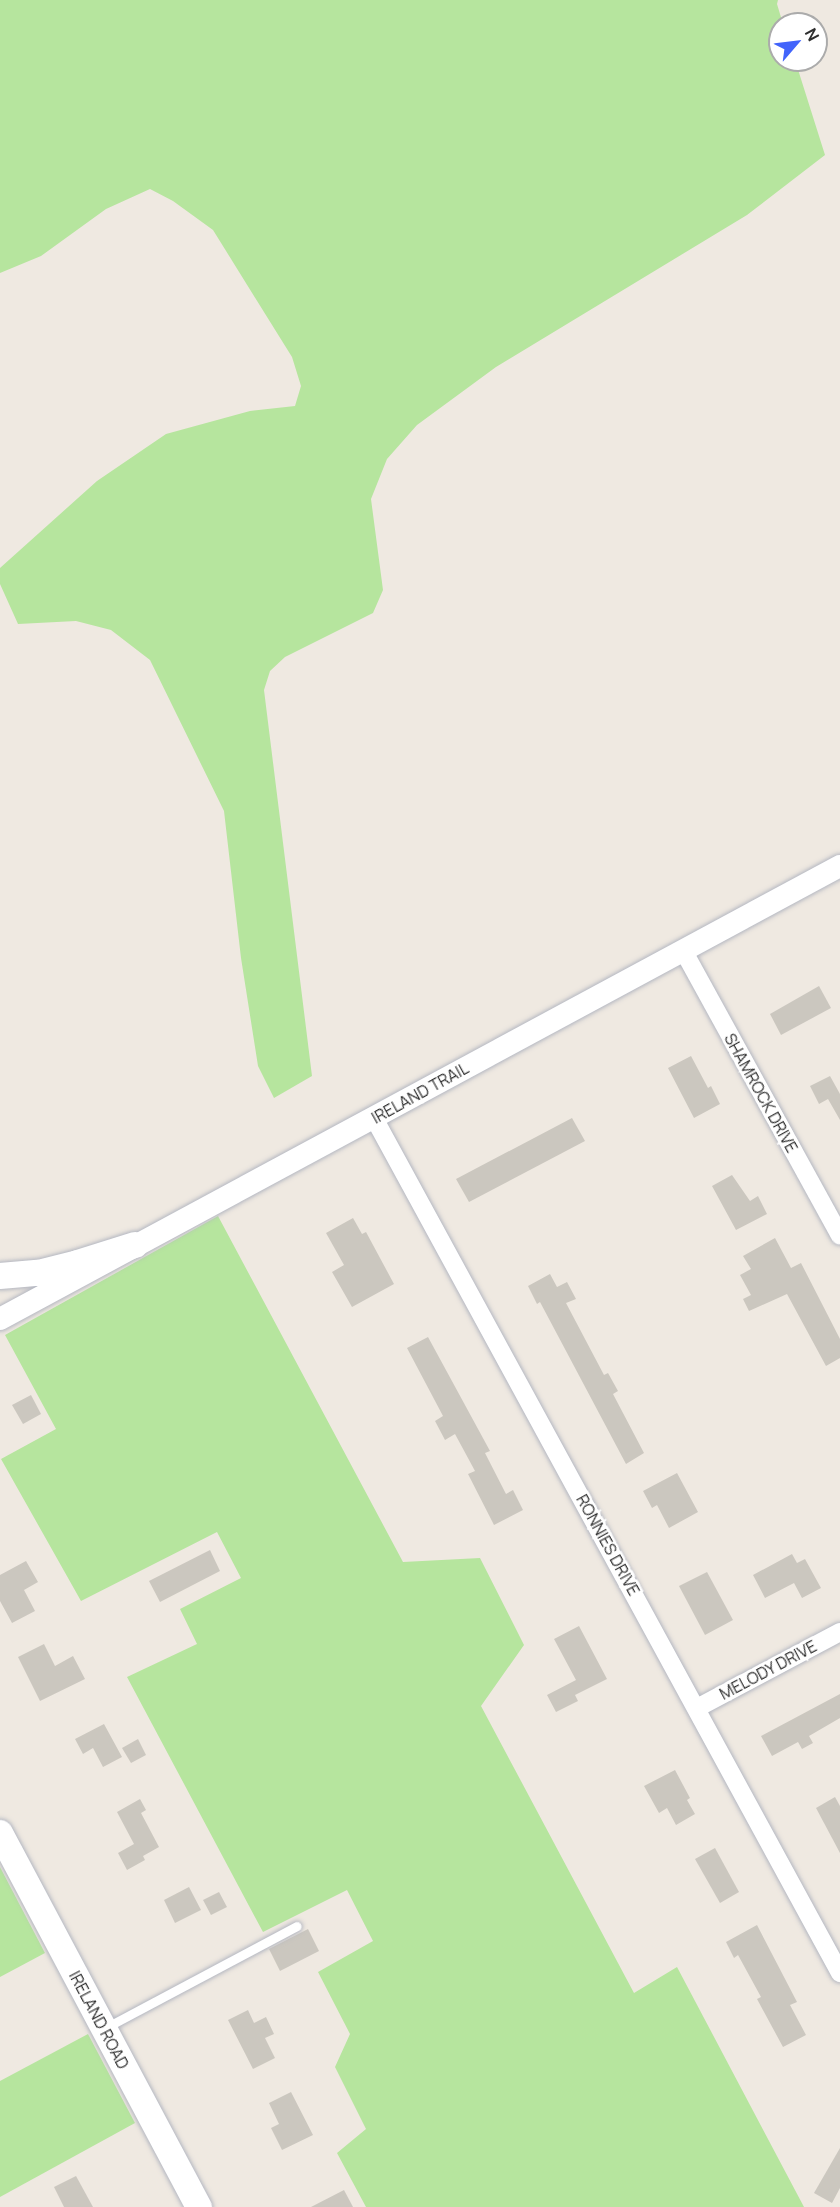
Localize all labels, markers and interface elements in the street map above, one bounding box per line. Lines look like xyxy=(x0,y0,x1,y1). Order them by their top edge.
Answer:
north arrow xyxy=(768,12,828,72)
text: N xyxy=(800,24,825,45)
street label: SHAMROCK DRIVE xyxy=(720,1030,802,1156)
street label: IRELAND TRAIL xyxy=(368,1058,472,1128)
street label: RONNIES DRIVE xyxy=(572,1491,644,1599)
street label: MELODY DRIVE xyxy=(716,1636,820,1704)
street label: IRELAND ROAD xyxy=(65,1968,133,2072)

